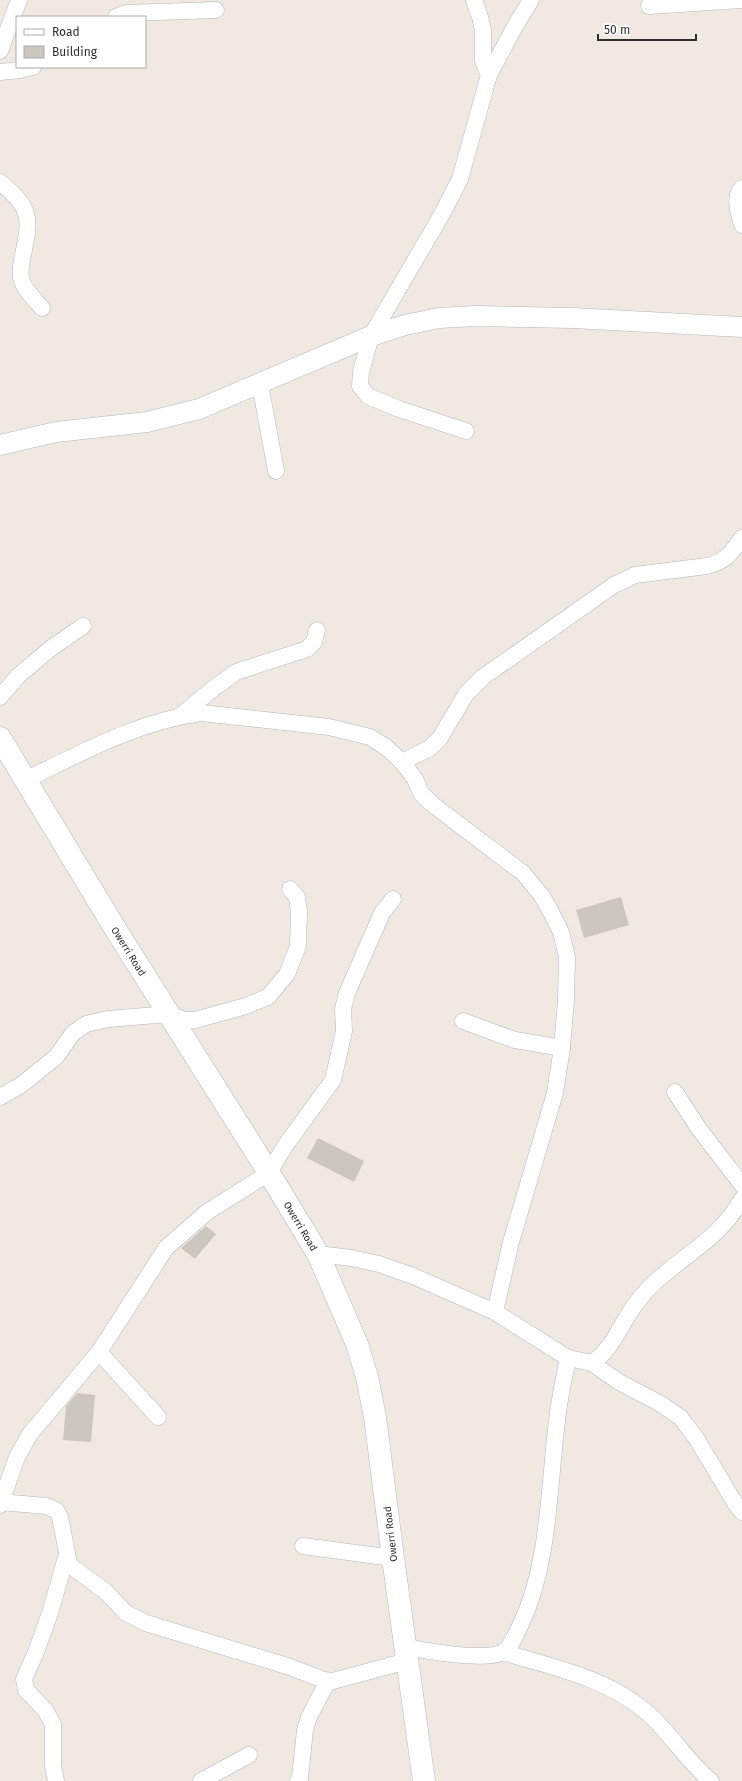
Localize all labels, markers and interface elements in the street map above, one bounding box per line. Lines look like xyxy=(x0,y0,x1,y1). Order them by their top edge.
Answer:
legend xyxy=(16,16,146,68)
scale bar xyxy=(598,16,696,42)
text: 50 m xyxy=(604,23,630,37)
text: Road xyxy=(52,25,80,39)
text: Building xyxy=(52,45,98,59)
street label: Owerri Road xyxy=(108,925,148,978)
street label: Owerri Road xyxy=(281,1200,320,1254)
street label: Owerri Road xyxy=(382,1505,400,1562)

